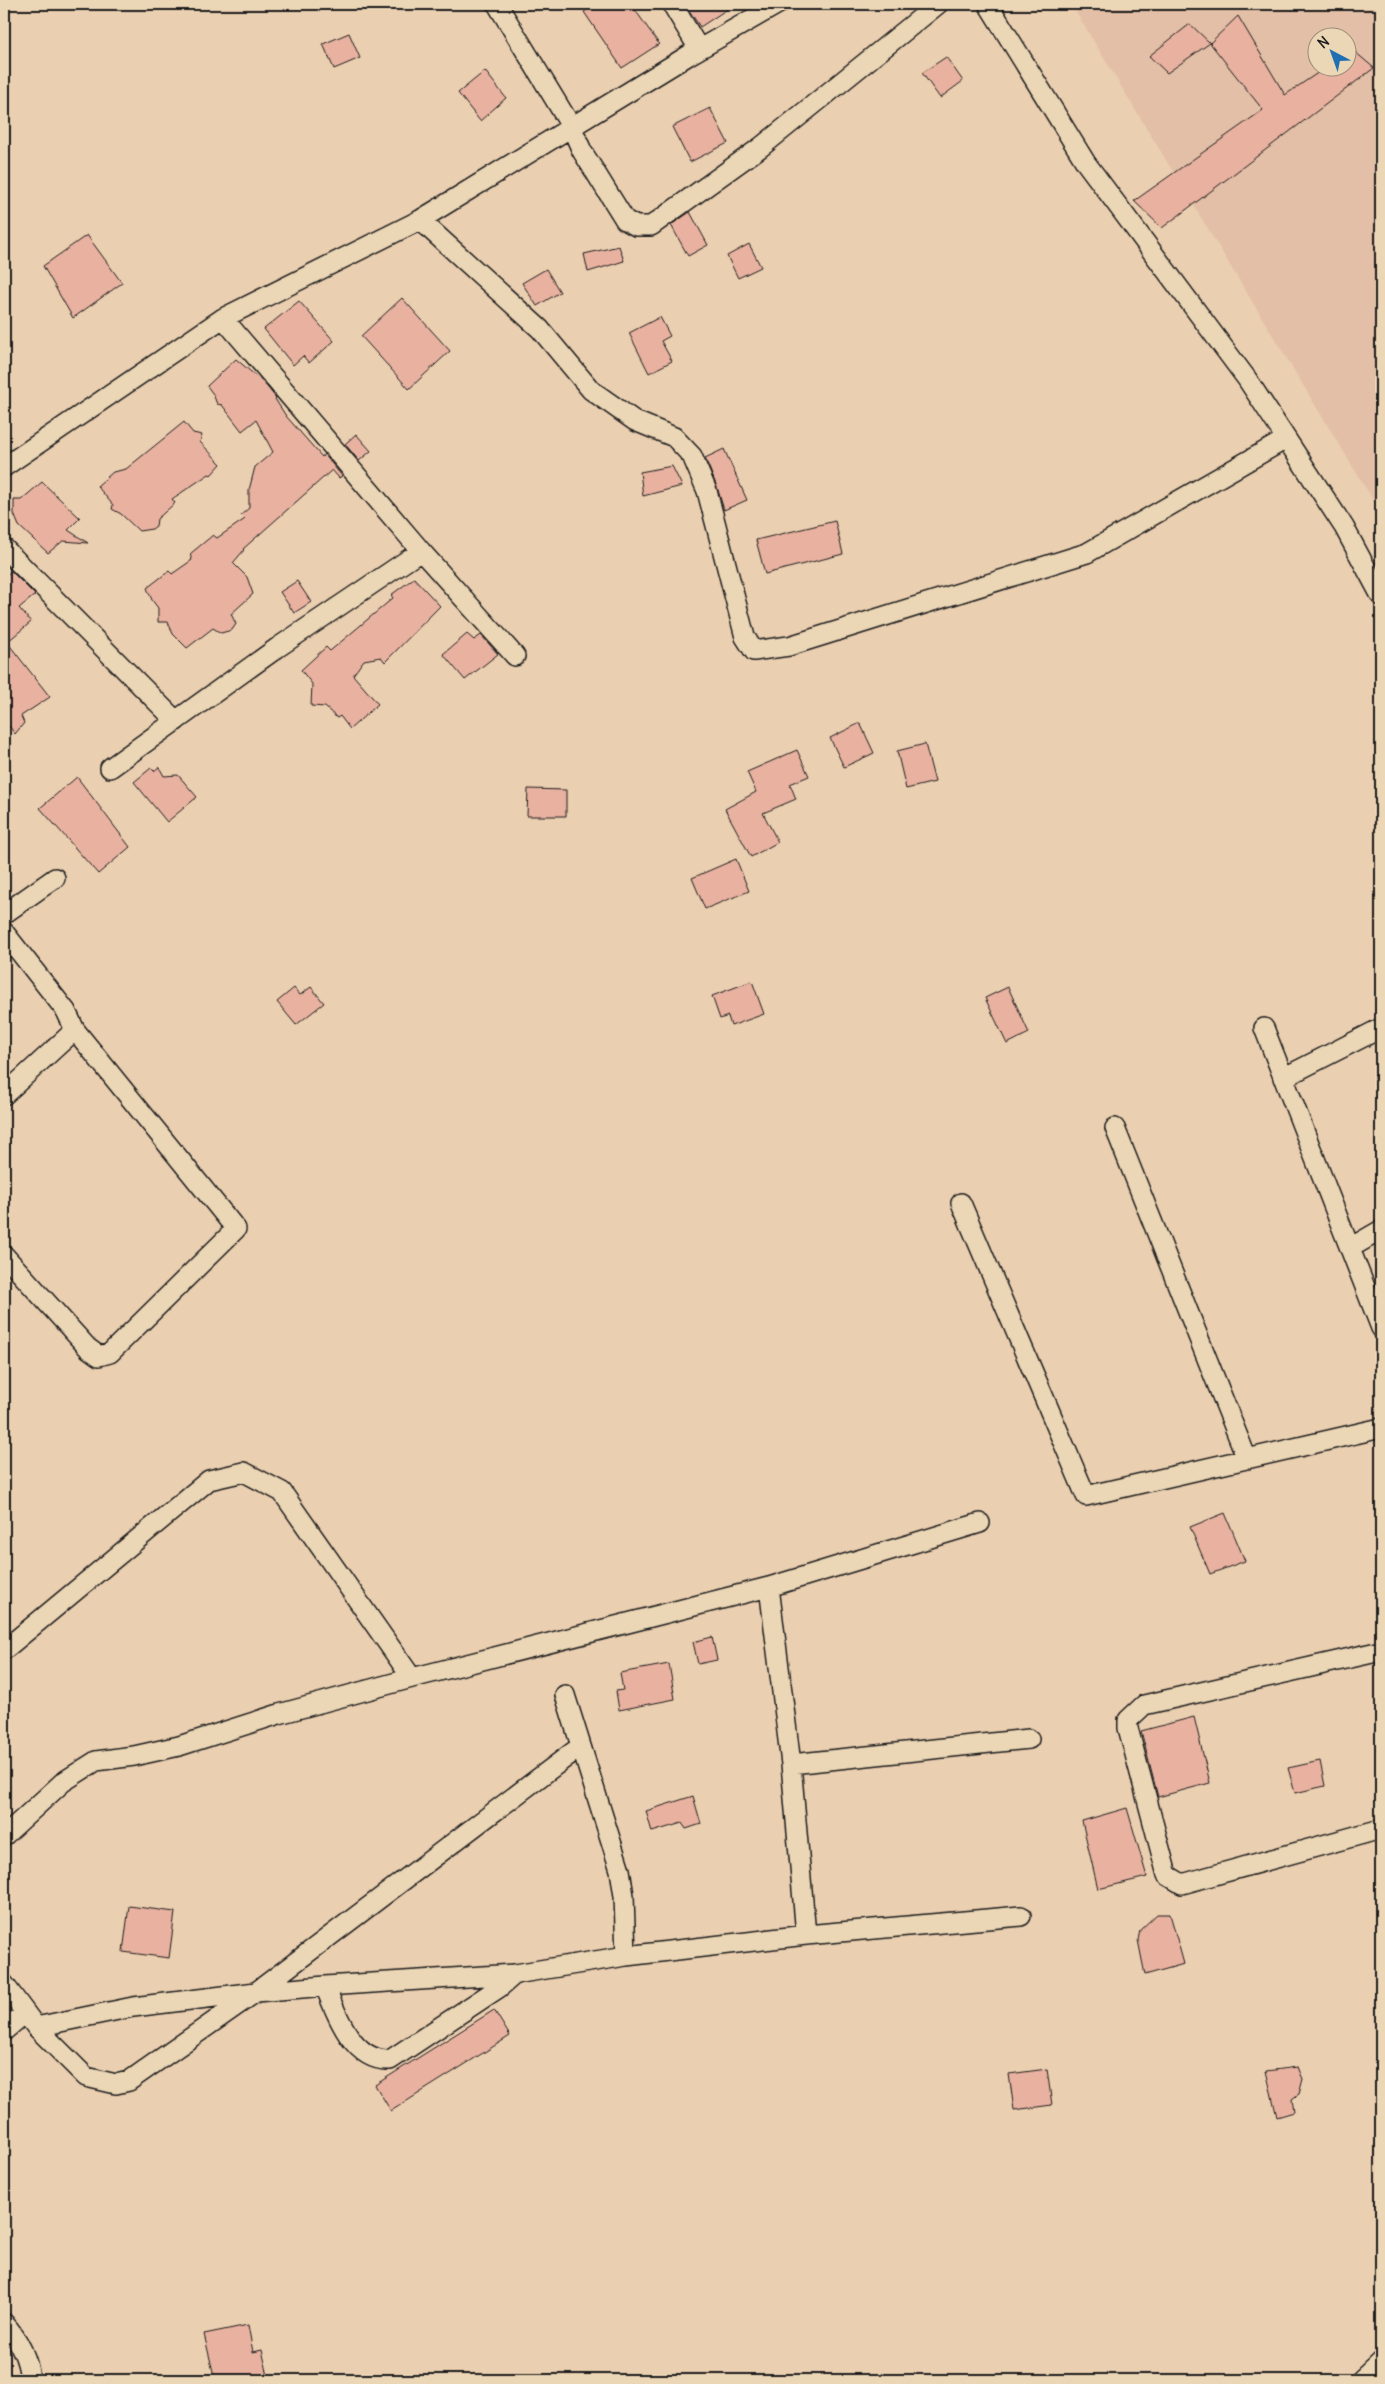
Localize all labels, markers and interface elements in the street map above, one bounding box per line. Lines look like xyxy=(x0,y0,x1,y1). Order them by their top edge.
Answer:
north arrow xyxy=(1308,28,1358,78)
text: N xyxy=(1314,32,1333,52)

